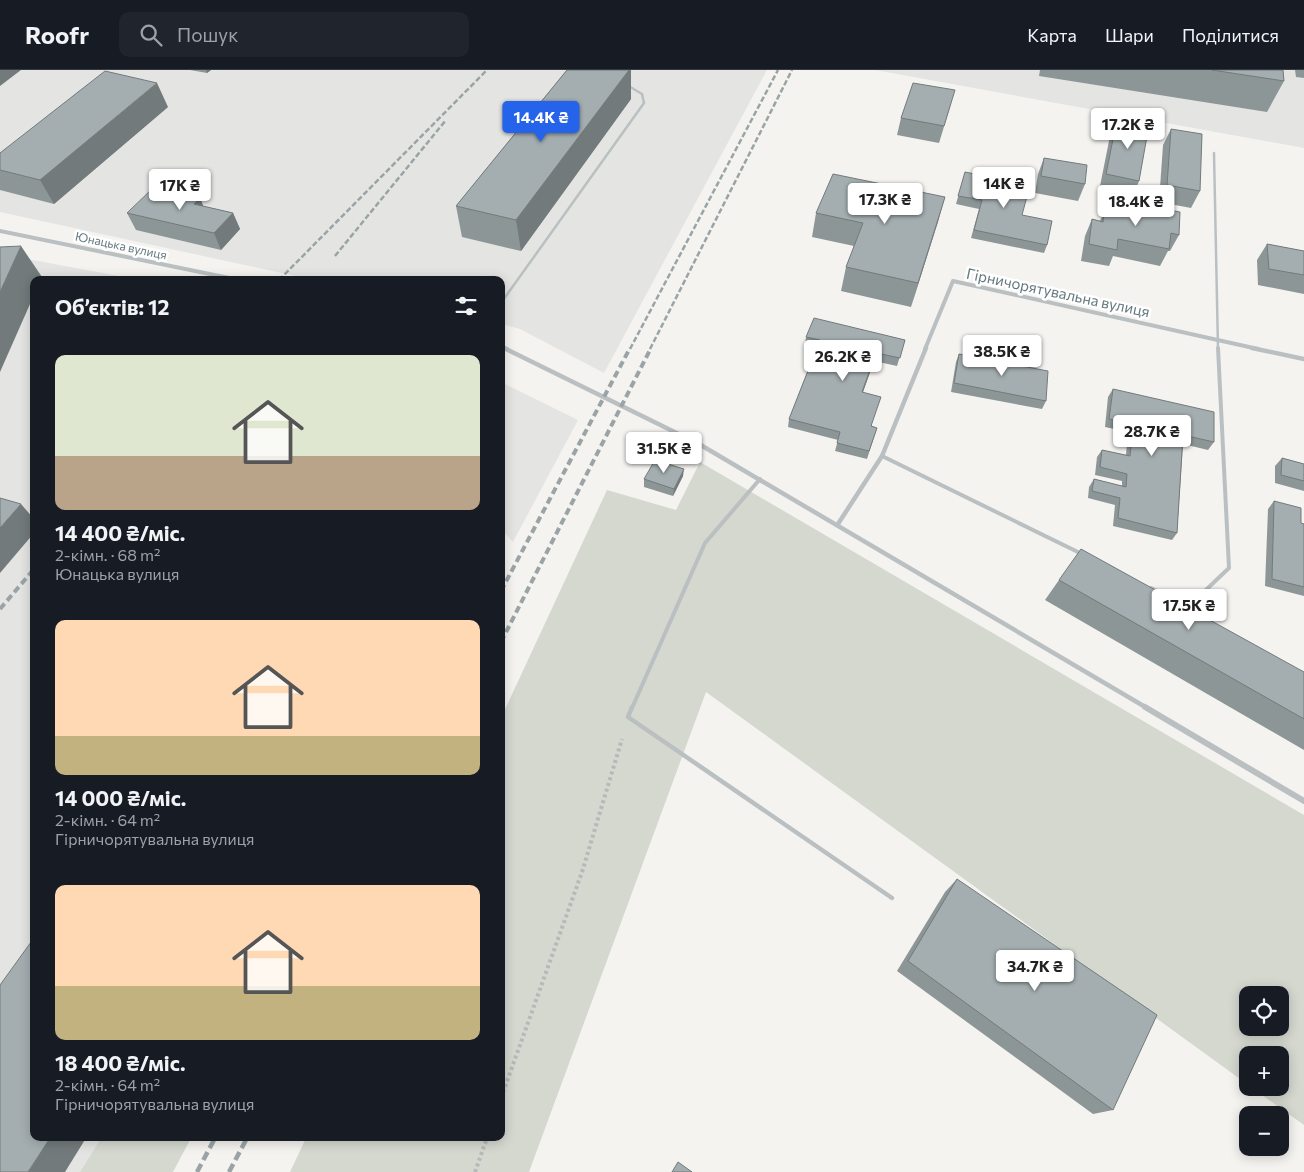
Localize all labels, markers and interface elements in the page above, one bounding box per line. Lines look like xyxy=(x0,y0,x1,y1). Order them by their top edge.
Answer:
search box xyxy=(119,12,469,57)
text: Roofr xyxy=(25,20,89,49)
icon: search xyxy=(137,21,165,49)
text: Пошук xyxy=(177,23,238,46)
text: Карта xyxy=(1027,24,1077,46)
text: Шари xyxy=(1105,24,1154,46)
text: Поділитися xyxy=(1182,24,1279,46)
pin: 14.4K ₴ xyxy=(495,100,587,143)
text: 14.4K ₴ xyxy=(513,107,569,126)
pin: 17.2K ₴ xyxy=(1082,108,1174,150)
text: 17.2K ₴ xyxy=(1102,114,1154,133)
pin: 14K ₴ xyxy=(969,166,1039,209)
pin: 17K ₴ xyxy=(145,168,215,211)
text: 14K ₴ xyxy=(983,173,1025,192)
text: 17K ₴ xyxy=(160,175,200,194)
pin: 17.3K ₴ xyxy=(839,182,931,225)
pin: 18.4K ₴ xyxy=(1090,184,1182,227)
text: 17.3K ₴ xyxy=(859,189,911,208)
text: 18.4K ₴ xyxy=(1108,191,1164,210)
street label: Юнацька вулиця xyxy=(74,228,168,262)
street label: Гірничорятувальна вулиця xyxy=(965,264,1152,320)
icon: filters xyxy=(452,292,480,320)
text: Об’єктів: 12 xyxy=(55,294,169,319)
pin: 38.5K ₴ xyxy=(956,334,1048,377)
pin: 26.2K ₴ xyxy=(797,340,889,382)
text: 38.5K ₴ xyxy=(974,341,1030,360)
text: 26.2K ₴ xyxy=(815,346,871,365)
icon: home xyxy=(223,387,313,477)
pin: 28.7K ₴ xyxy=(1106,414,1198,457)
text: 28.7K ₴ xyxy=(1124,421,1180,440)
pin: 31.5K ₴ xyxy=(618,432,710,474)
text: 31.5K ₴ xyxy=(637,438,691,457)
text: 14 400 ₴/міс. xyxy=(55,520,185,545)
text: 2-кімн. · 68 m² xyxy=(55,545,160,564)
text: Юнацька вулиця xyxy=(55,564,180,583)
pin: 17.5K ₴ xyxy=(1143,588,1235,631)
text: 17.5K ₴ xyxy=(1163,595,1215,614)
icon: home xyxy=(223,652,313,742)
text: 14 000 ₴/міс. xyxy=(55,785,186,810)
text: 2-кімн. · 64 m² xyxy=(55,810,160,829)
text: Гірничорятувальна вулиця xyxy=(55,829,254,848)
icon: home xyxy=(223,917,313,1007)
pin: 34.7K ₴ xyxy=(989,950,1081,992)
text: 34.7K ₴ xyxy=(1007,956,1063,975)
map controls xyxy=(1239,986,1289,1156)
button: locate xyxy=(1239,986,1289,1036)
button: + xyxy=(1239,1046,1289,1096)
text: 18 400 ₴/міс. xyxy=(55,1050,185,1075)
text: 2-кімн. · 64 m² xyxy=(55,1075,160,1094)
text: Гірничорятувальна вулиця xyxy=(55,1094,254,1113)
button: − xyxy=(1239,1106,1289,1156)

